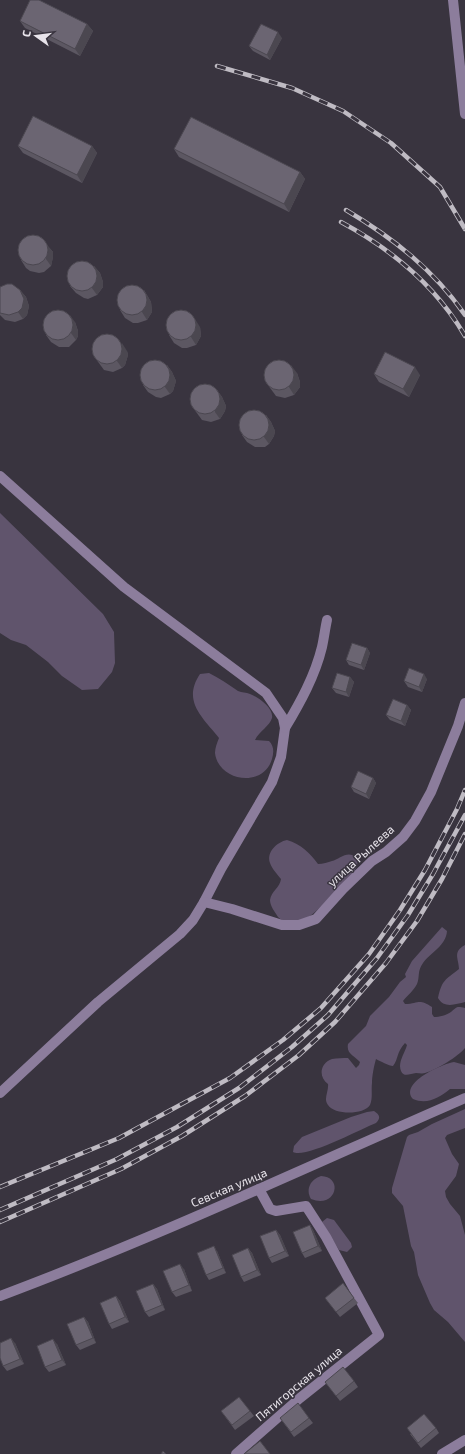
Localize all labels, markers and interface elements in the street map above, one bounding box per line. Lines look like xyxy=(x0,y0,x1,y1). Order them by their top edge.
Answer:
north arrow xyxy=(16,16,56,56)
text: С xyxy=(19,28,33,38)
street label: улица Рылеева xyxy=(324,822,397,890)
street label: Севская улица xyxy=(188,1165,269,1210)
street label: Пятигорская улица xyxy=(252,1343,345,1424)

